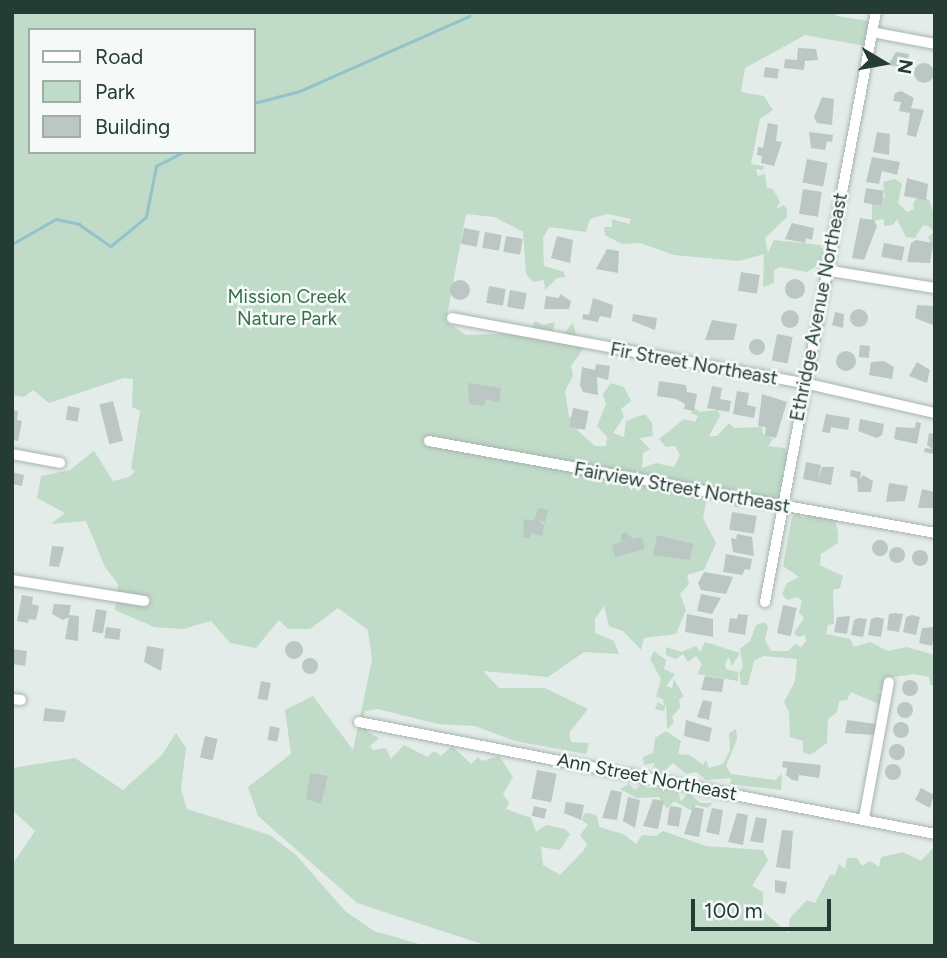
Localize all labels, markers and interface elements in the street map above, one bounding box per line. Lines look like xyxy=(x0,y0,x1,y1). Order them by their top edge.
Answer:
legend xyxy=(28,28,256,154)
north arrow xyxy=(849,28,919,98)
text: Road xyxy=(95,44,143,69)
text: N xyxy=(893,58,918,76)
text: Park xyxy=(95,79,135,104)
text: Building xyxy=(95,114,170,139)
street label: Ethridge Avenue Northeast xyxy=(786,191,852,423)
park label: Mission Creek Nature Park xyxy=(228,286,346,330)
street label: Fir Street Northeast xyxy=(608,338,780,390)
street label: Fairview Street Northeast xyxy=(572,458,792,518)
street label: Ann Street Northeast xyxy=(555,748,739,806)
scale bar xyxy=(695,884,835,928)
text: 100 m xyxy=(704,898,763,923)

